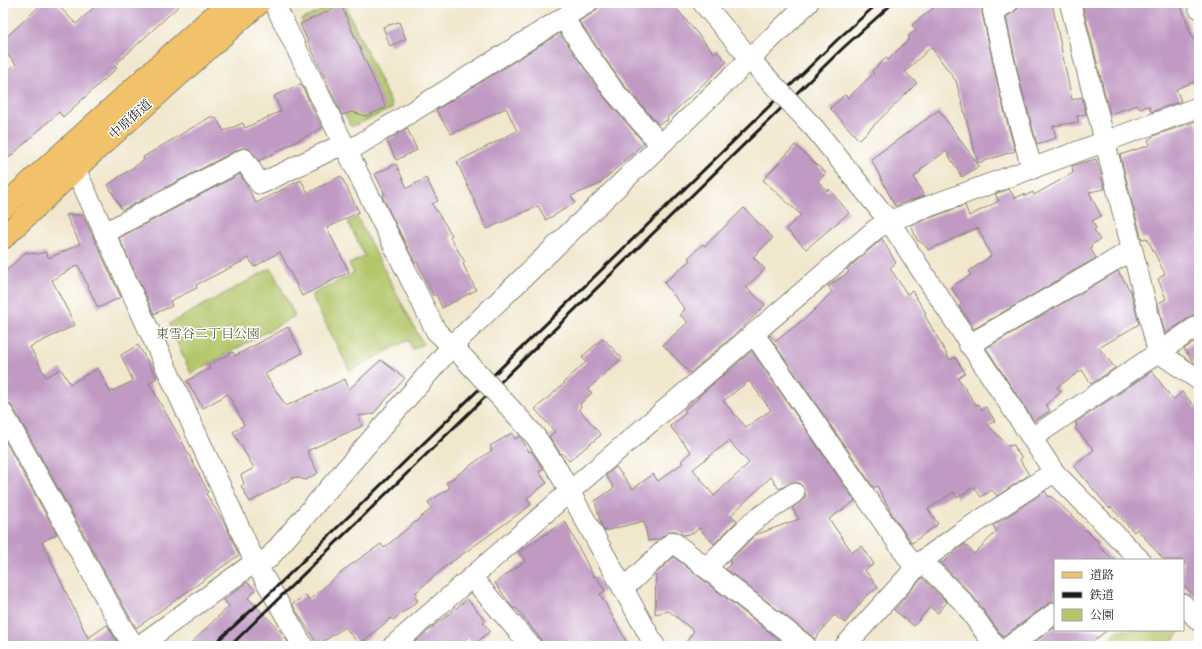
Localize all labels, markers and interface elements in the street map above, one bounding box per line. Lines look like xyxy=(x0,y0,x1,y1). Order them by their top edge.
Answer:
street label: 中原街道 xyxy=(106,96,154,142)
park label: 東雪谷二丁目公園 xyxy=(156,326,260,341)
legend xyxy=(1054,559,1184,631)
text: 道路 xyxy=(1090,568,1114,582)
text: 鉄道 xyxy=(1089,588,1114,602)
text: 公園 xyxy=(1090,608,1114,622)

